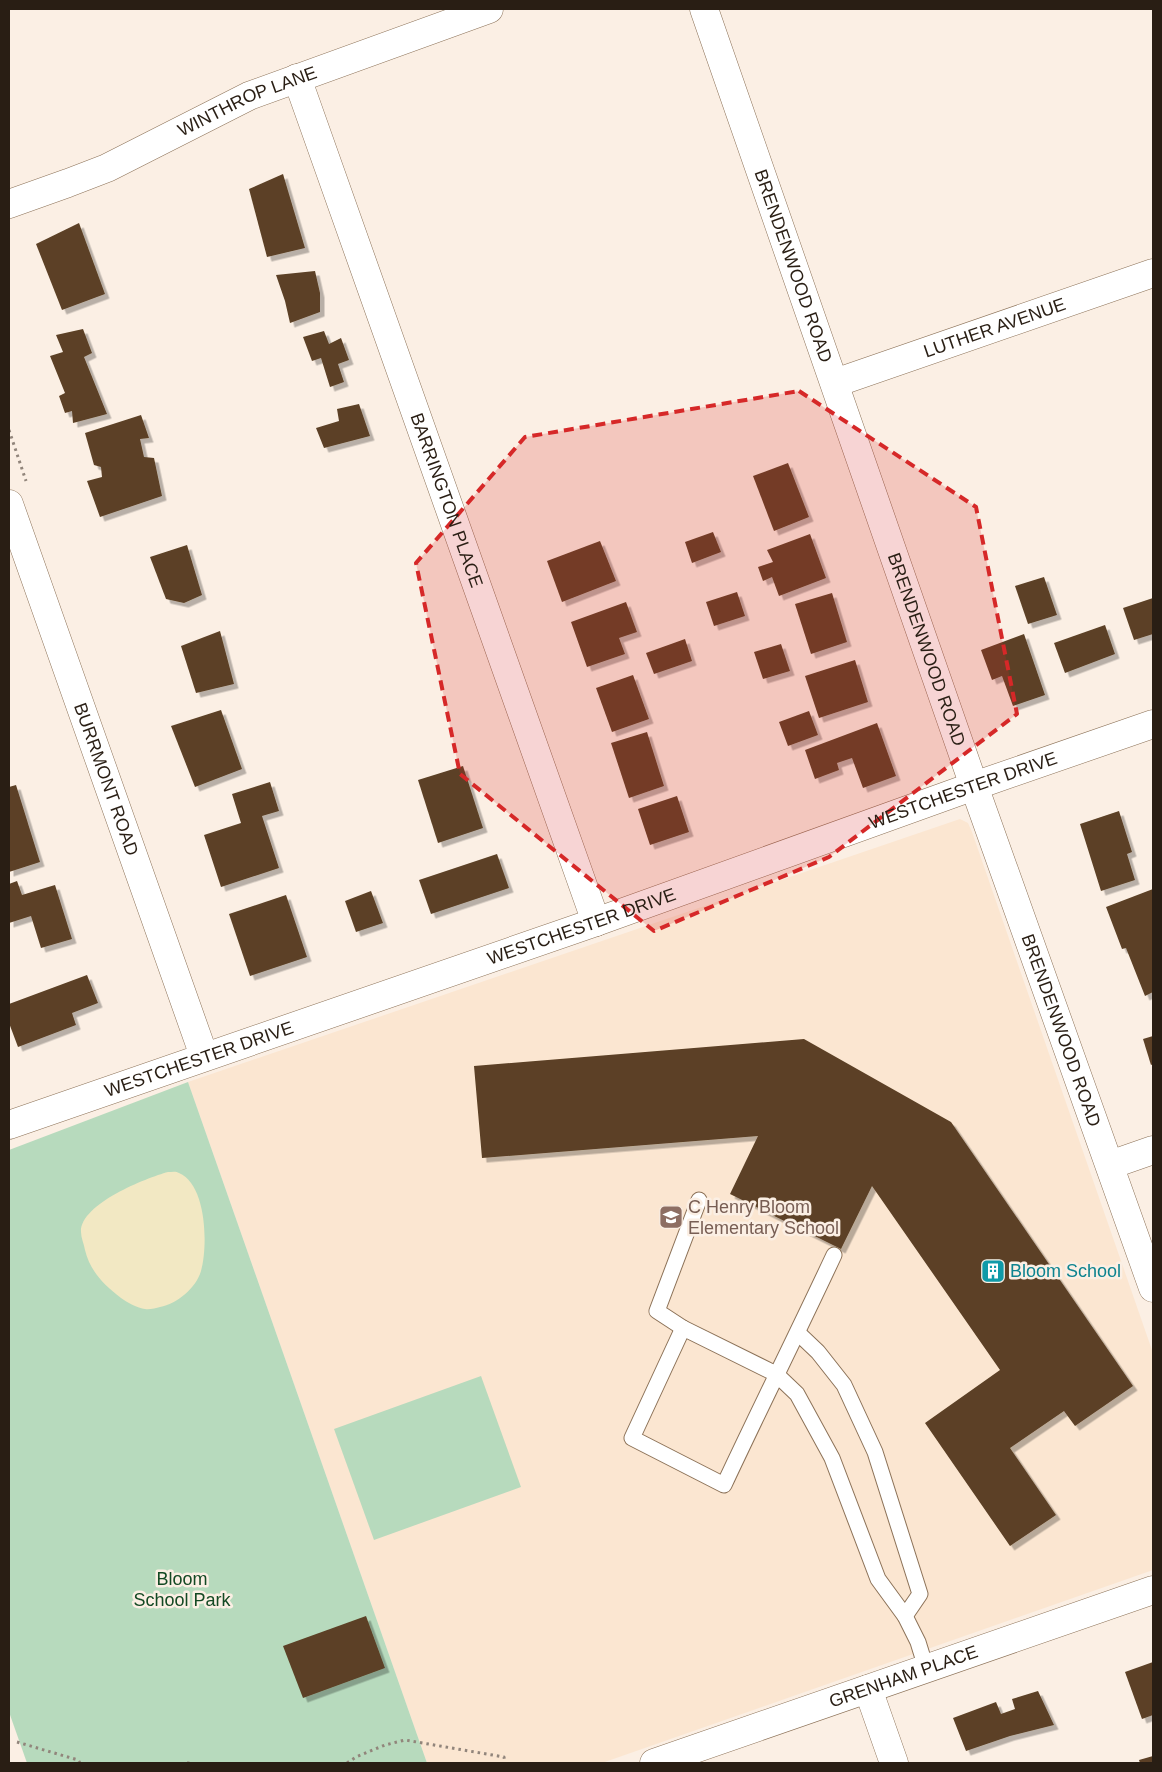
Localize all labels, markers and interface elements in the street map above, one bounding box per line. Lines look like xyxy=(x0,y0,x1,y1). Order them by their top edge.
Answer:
street label: WINTHROP LANE xyxy=(174,62,319,140)
street label: BRENDENWOOD ROAD xyxy=(750,167,836,365)
street label: LUTHER AVENUE xyxy=(921,294,1068,362)
street label: BARRINGTON PLACE xyxy=(406,410,487,590)
street label: BRENDENWOOD ROAD xyxy=(884,550,969,749)
street label: BURRMONT ROAD xyxy=(70,700,142,858)
street label: WESTCHESTER DRIVE xyxy=(866,748,1060,833)
street label: WESTCHESTER DRIVE xyxy=(485,884,678,969)
street label: BRENDENWOOD ROAD xyxy=(1018,931,1105,1129)
street label: WESTCHESTER DRIVE xyxy=(102,1017,296,1101)
place label: C Henry Bloom Elementary School xyxy=(688,1197,839,1238)
school or university icon: C Henry Bloom Elementary School xyxy=(658,1204,684,1230)
building icon: Bloom School xyxy=(980,1258,1006,1284)
place label: Bloom School xyxy=(1010,1261,1121,1281)
park label: Bloom School Park xyxy=(133,1569,232,1610)
street label: GRENHAM PLACE xyxy=(826,1642,980,1712)

